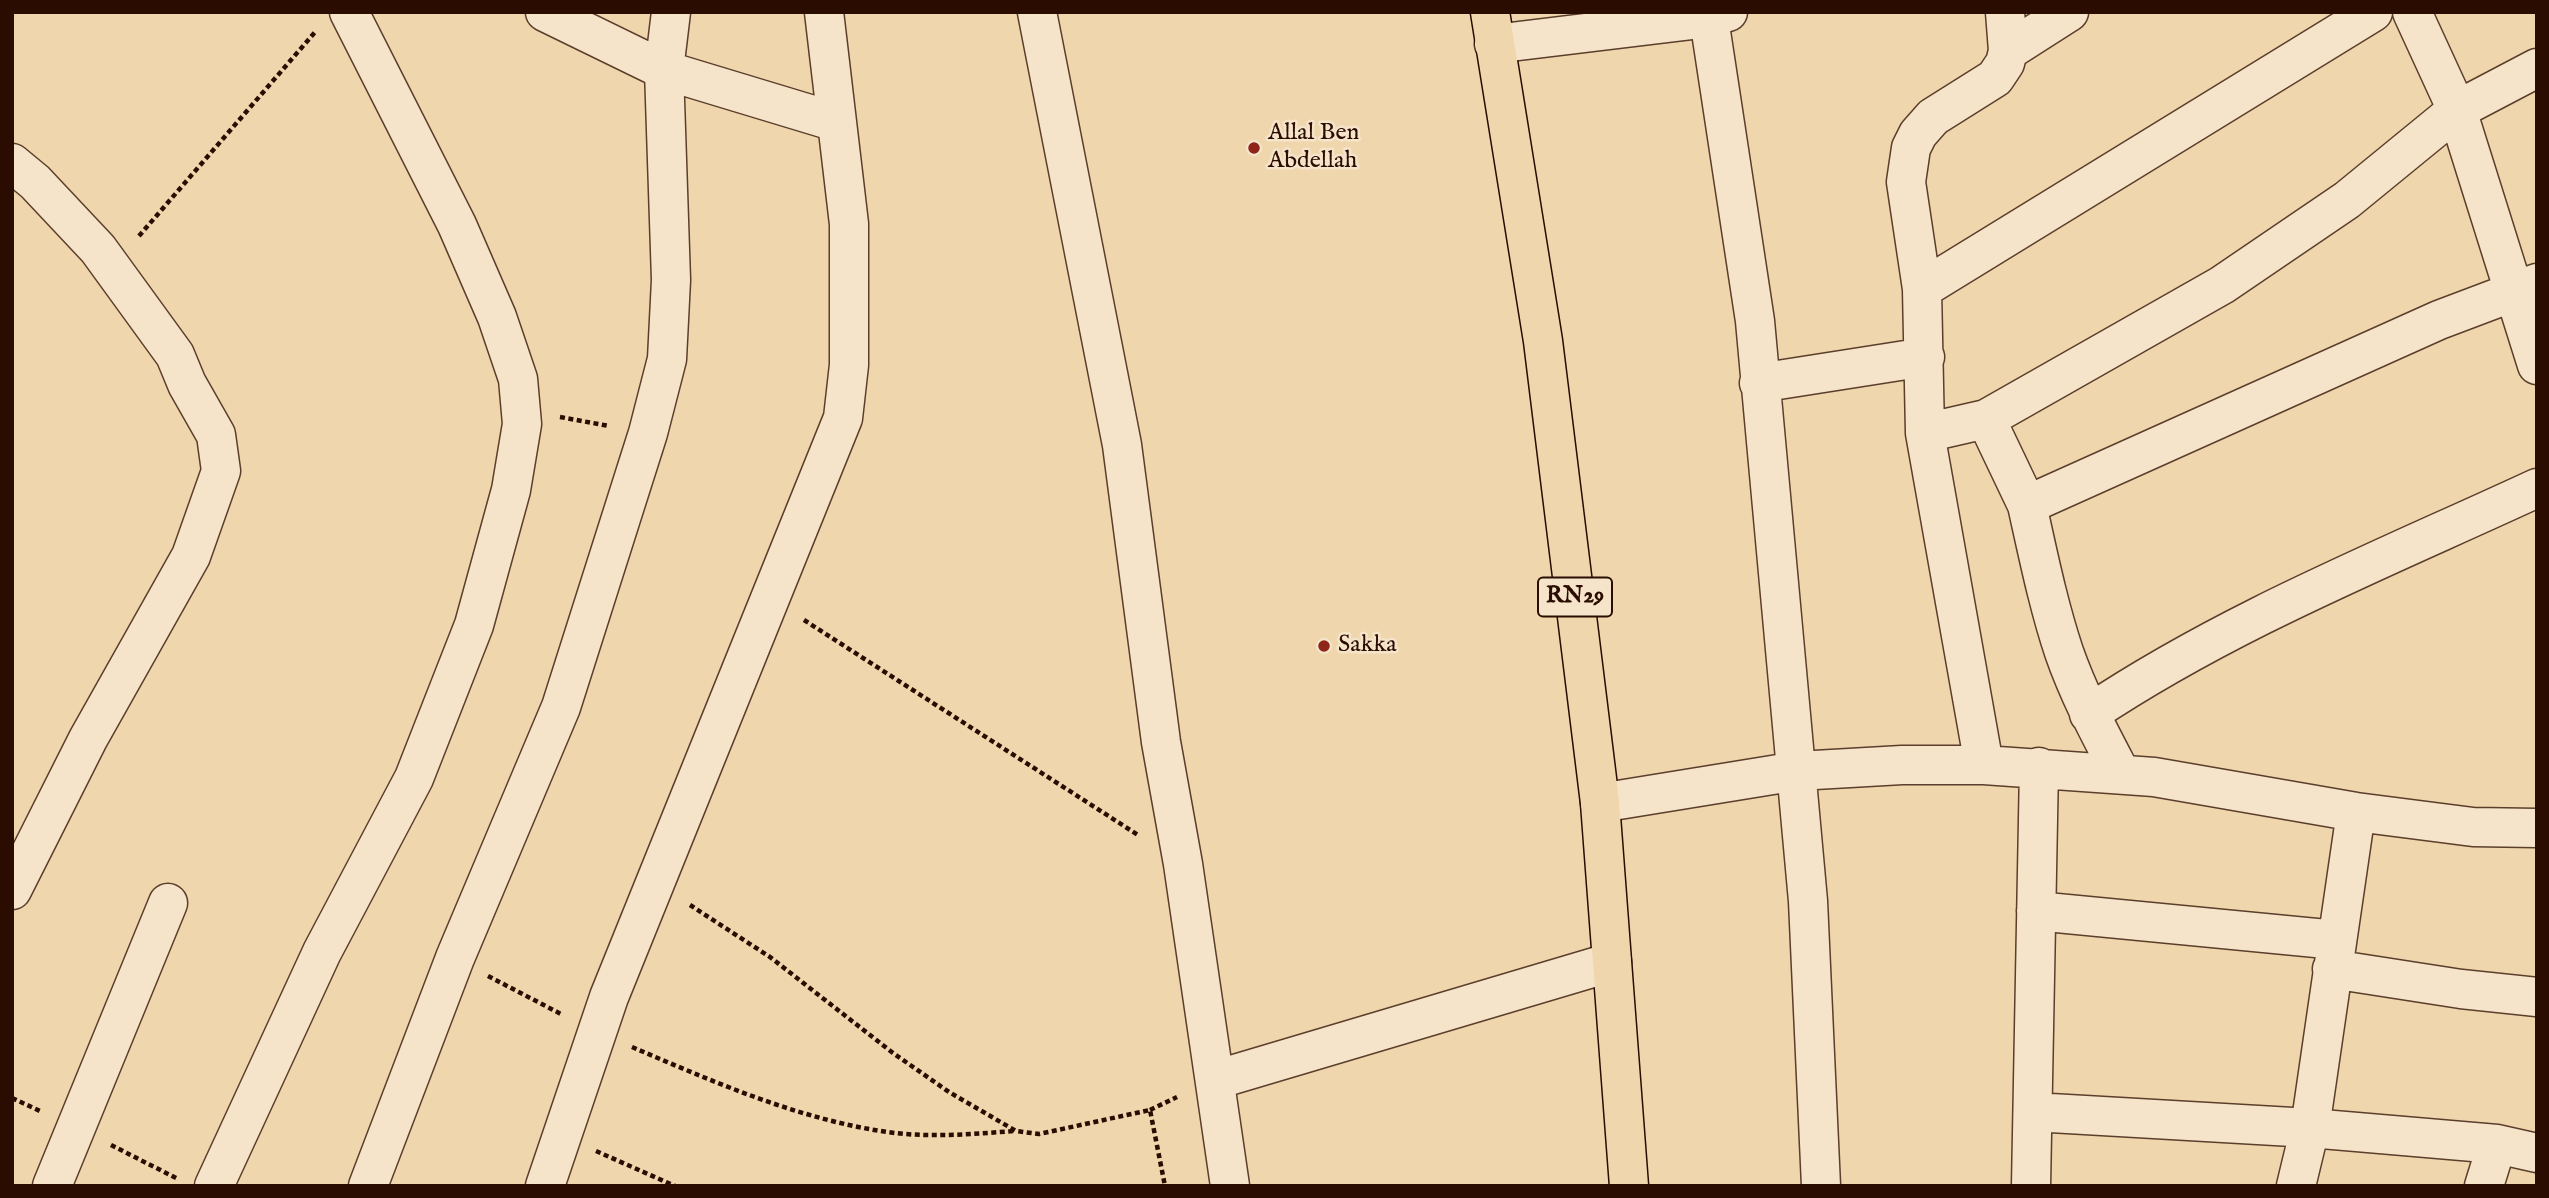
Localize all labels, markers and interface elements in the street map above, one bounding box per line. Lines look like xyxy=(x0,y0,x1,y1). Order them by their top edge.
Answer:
place label: Allal Ben Abdellah xyxy=(1268,120,1359,176)
marker: Allal Ben Abdellah xyxy=(1246,140,1262,156)
road number: RN29 xyxy=(1538,578,1612,617)
place label: Sakka xyxy=(1338,632,1397,660)
marker: Sakka xyxy=(1316,638,1332,654)

